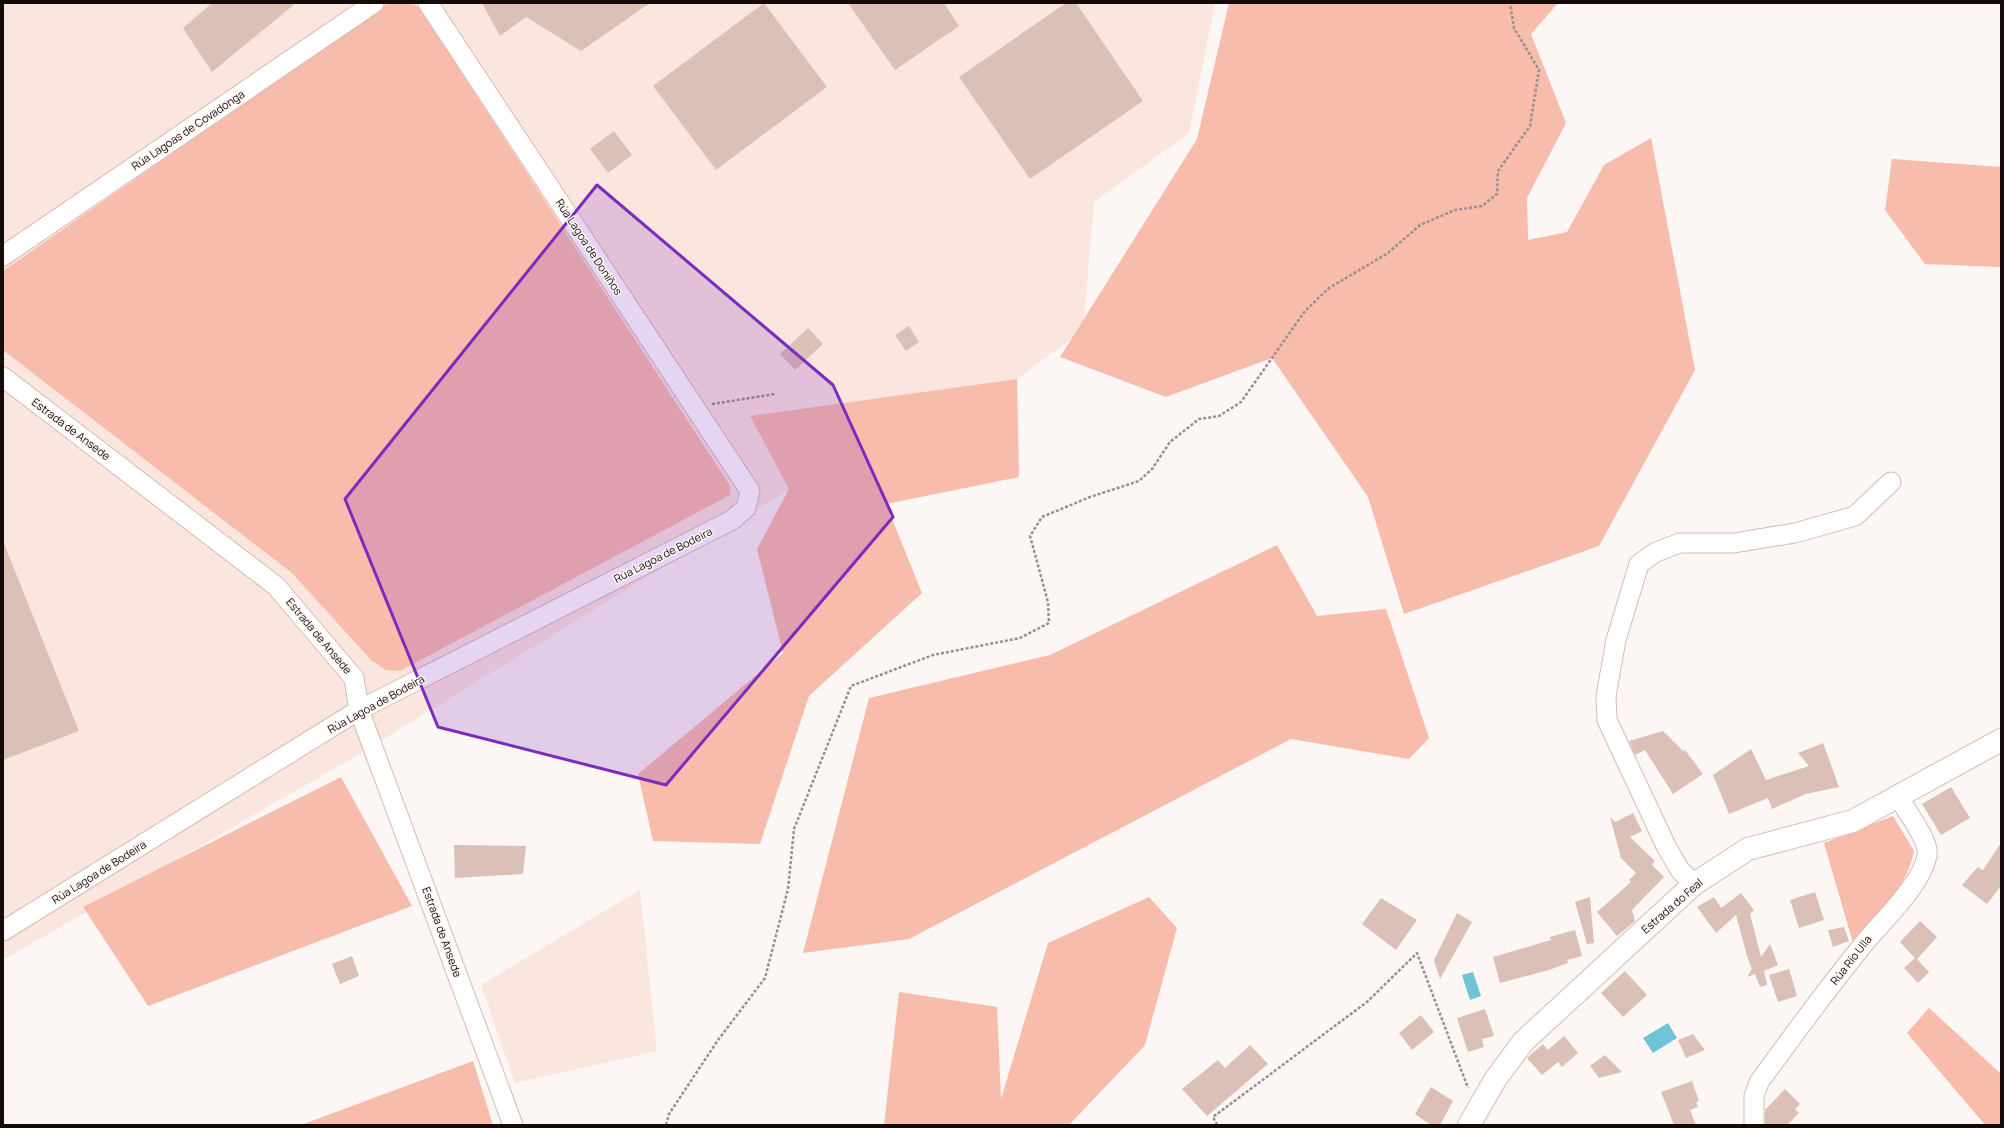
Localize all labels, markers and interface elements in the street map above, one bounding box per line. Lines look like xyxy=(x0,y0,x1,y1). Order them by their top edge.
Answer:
street label: Rúa Lagoas de Covadonga xyxy=(128,86,247,173)
street label: Rúa Lagoa de Doniños xyxy=(553,196,626,298)
street label: Estrada de Ansede xyxy=(29,394,114,464)
street label: Rúa Lagoa de Bodeira xyxy=(611,523,715,586)
street label: Estrada de Ansede xyxy=(283,594,356,677)
street label: Rúa Lagoa de Bodeira xyxy=(325,671,427,736)
street label: Rúa Lagoa de Bodeira xyxy=(49,836,149,907)
street label: Estrada do Feal xyxy=(1638,875,1706,936)
street label: Estrada de Ansede xyxy=(419,885,466,980)
street label: Rúa Río Ulla xyxy=(1827,932,1875,988)

